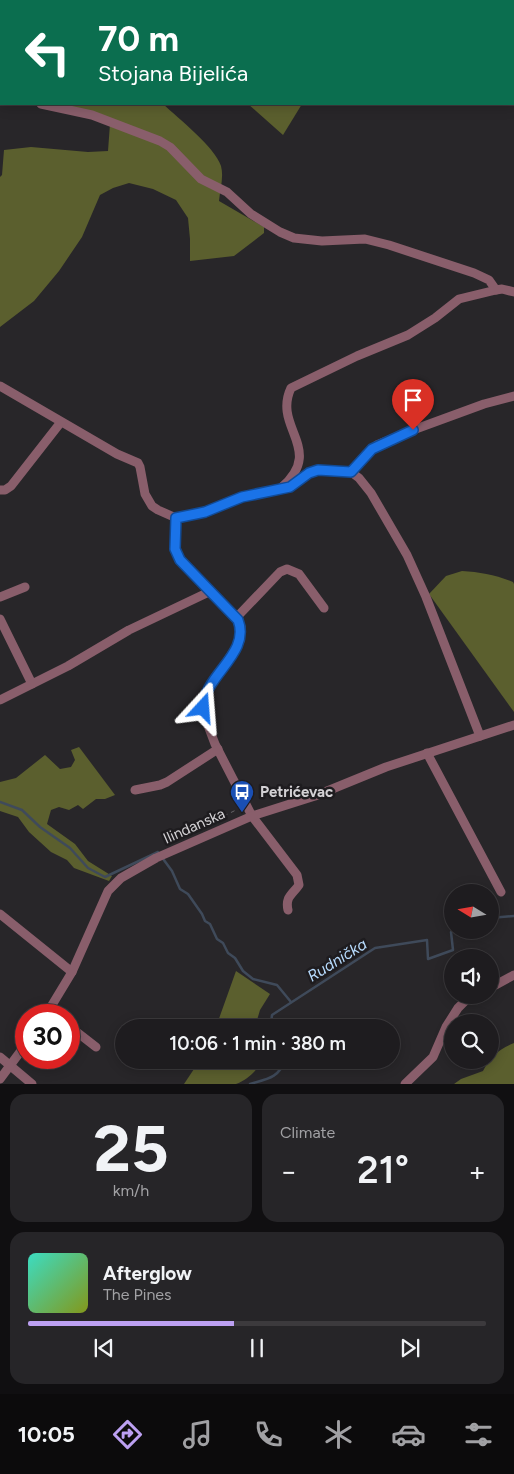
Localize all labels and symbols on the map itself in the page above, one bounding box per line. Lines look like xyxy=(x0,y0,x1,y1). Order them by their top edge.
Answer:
pin xyxy=(392,379,434,430)
position arrow xyxy=(176,681,228,733)
bus stop icon: Petrićevac xyxy=(229,779,255,813)
place label: Petrićevac xyxy=(260,783,333,801)
street label: Ilindanska xyxy=(160,804,228,848)
north arrow xyxy=(444,884,499,939)
water label: Rudnička xyxy=(304,934,370,986)
speed limit sign: 30 xyxy=(15,1004,80,1069)

